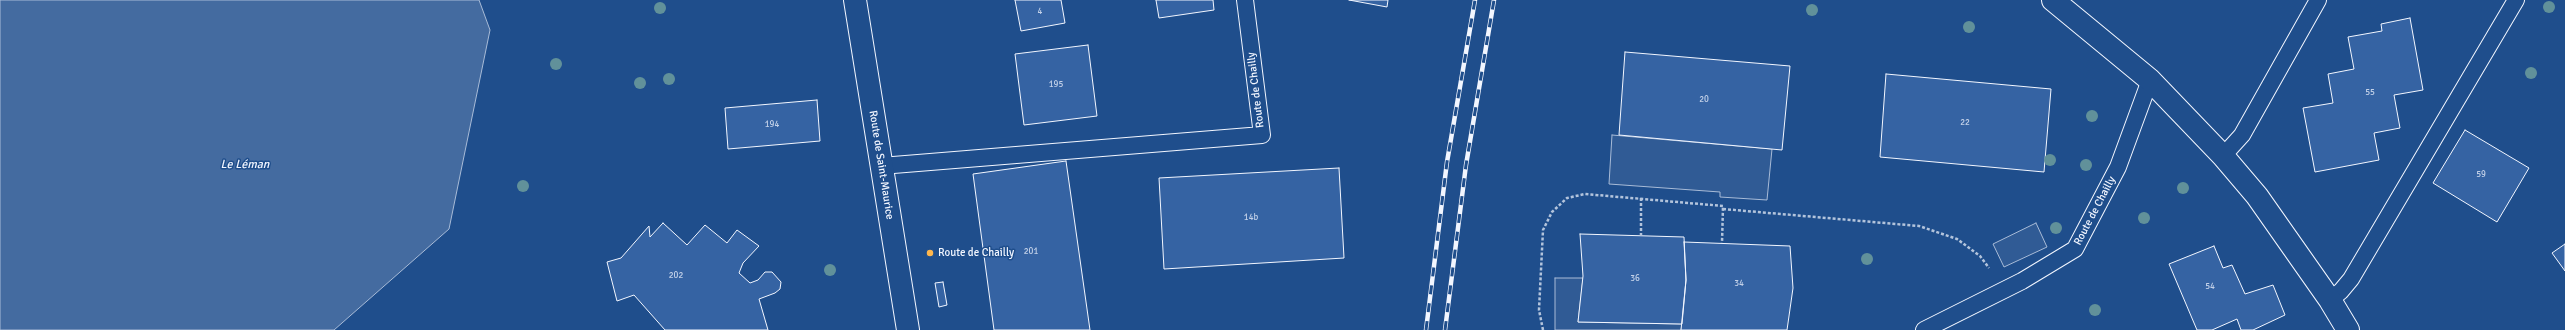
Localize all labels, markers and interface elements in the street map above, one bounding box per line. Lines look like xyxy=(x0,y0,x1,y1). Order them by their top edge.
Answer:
house number: 4 xyxy=(1038,7,1042,17)
street label: Route de Chailly xyxy=(1245,51,1267,129)
house number: 195 xyxy=(1049,80,1063,90)
house number: 55 xyxy=(2365,88,2375,98)
house number: 20 xyxy=(1699,95,1709,105)
street label: Route de Saint-Maurice xyxy=(866,109,896,221)
house number: 22 xyxy=(1960,118,1970,128)
house number: 194 xyxy=(765,120,779,130)
water label: Le Léman xyxy=(221,158,269,172)
house number: 59 xyxy=(2476,170,2486,180)
street label: Route de Chailly xyxy=(2071,174,2119,248)
house number: 14b xyxy=(1244,213,1258,223)
place label: Route de Chailly xyxy=(938,246,1014,260)
house number: 201 xyxy=(1024,247,1038,257)
marker: Route de Chailly xyxy=(925,248,935,258)
house number: 202 xyxy=(669,271,683,281)
house number: 36 xyxy=(1630,274,1640,284)
house number: 34 xyxy=(1734,279,1744,289)
house number: 54 xyxy=(2205,282,2215,292)

